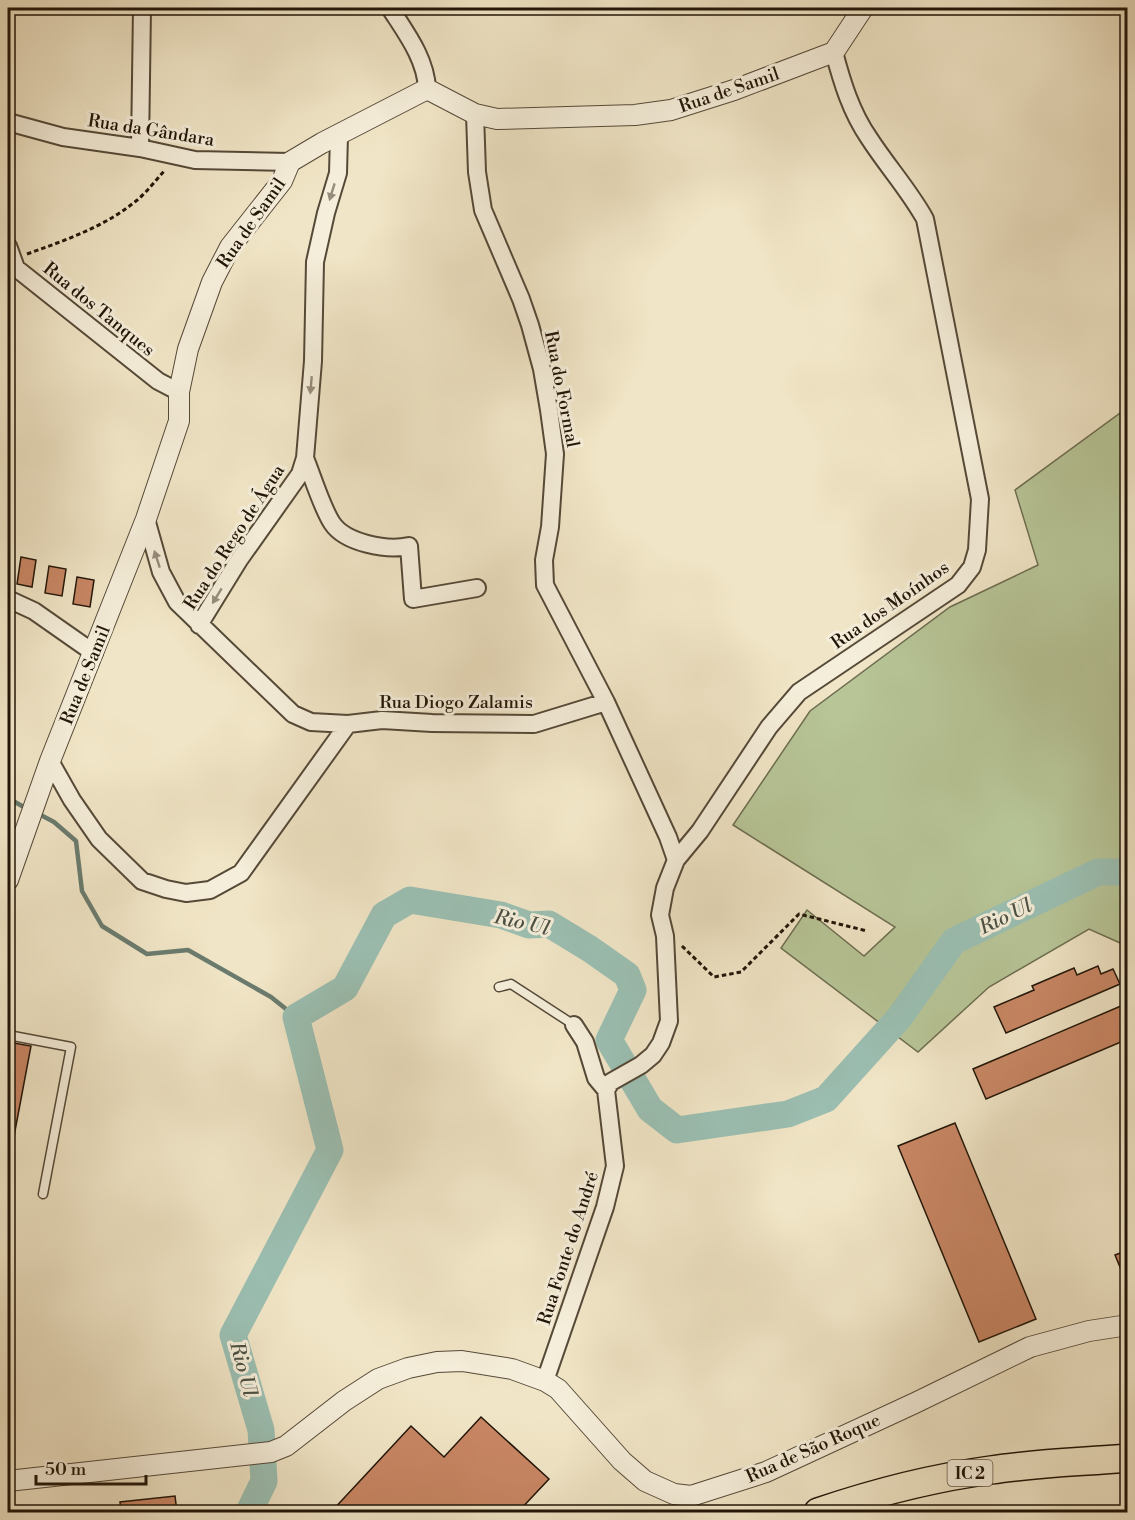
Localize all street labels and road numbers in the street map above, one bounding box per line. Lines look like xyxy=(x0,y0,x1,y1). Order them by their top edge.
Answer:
street label: Rua de Samil xyxy=(676,62,783,118)
street label: Rua da Gândara xyxy=(86,109,217,152)
street label: Rua de Samil xyxy=(212,173,291,273)
street label: Rua dos Tanques xyxy=(38,257,159,362)
street label: Rua do Formal xyxy=(539,329,584,450)
street label: Rua do Rego de Água xyxy=(179,460,290,614)
street label: Rua dos Moínhos xyxy=(827,556,954,655)
street label: Rua de Samil xyxy=(55,622,116,728)
street label: Rua Diogo Zalamis xyxy=(379,691,533,714)
street label: Rua Fonte do André xyxy=(533,1169,604,1328)
street label: Rua de São Roque xyxy=(742,1409,884,1488)
road number: IC 2 xyxy=(948,1460,992,1486)

